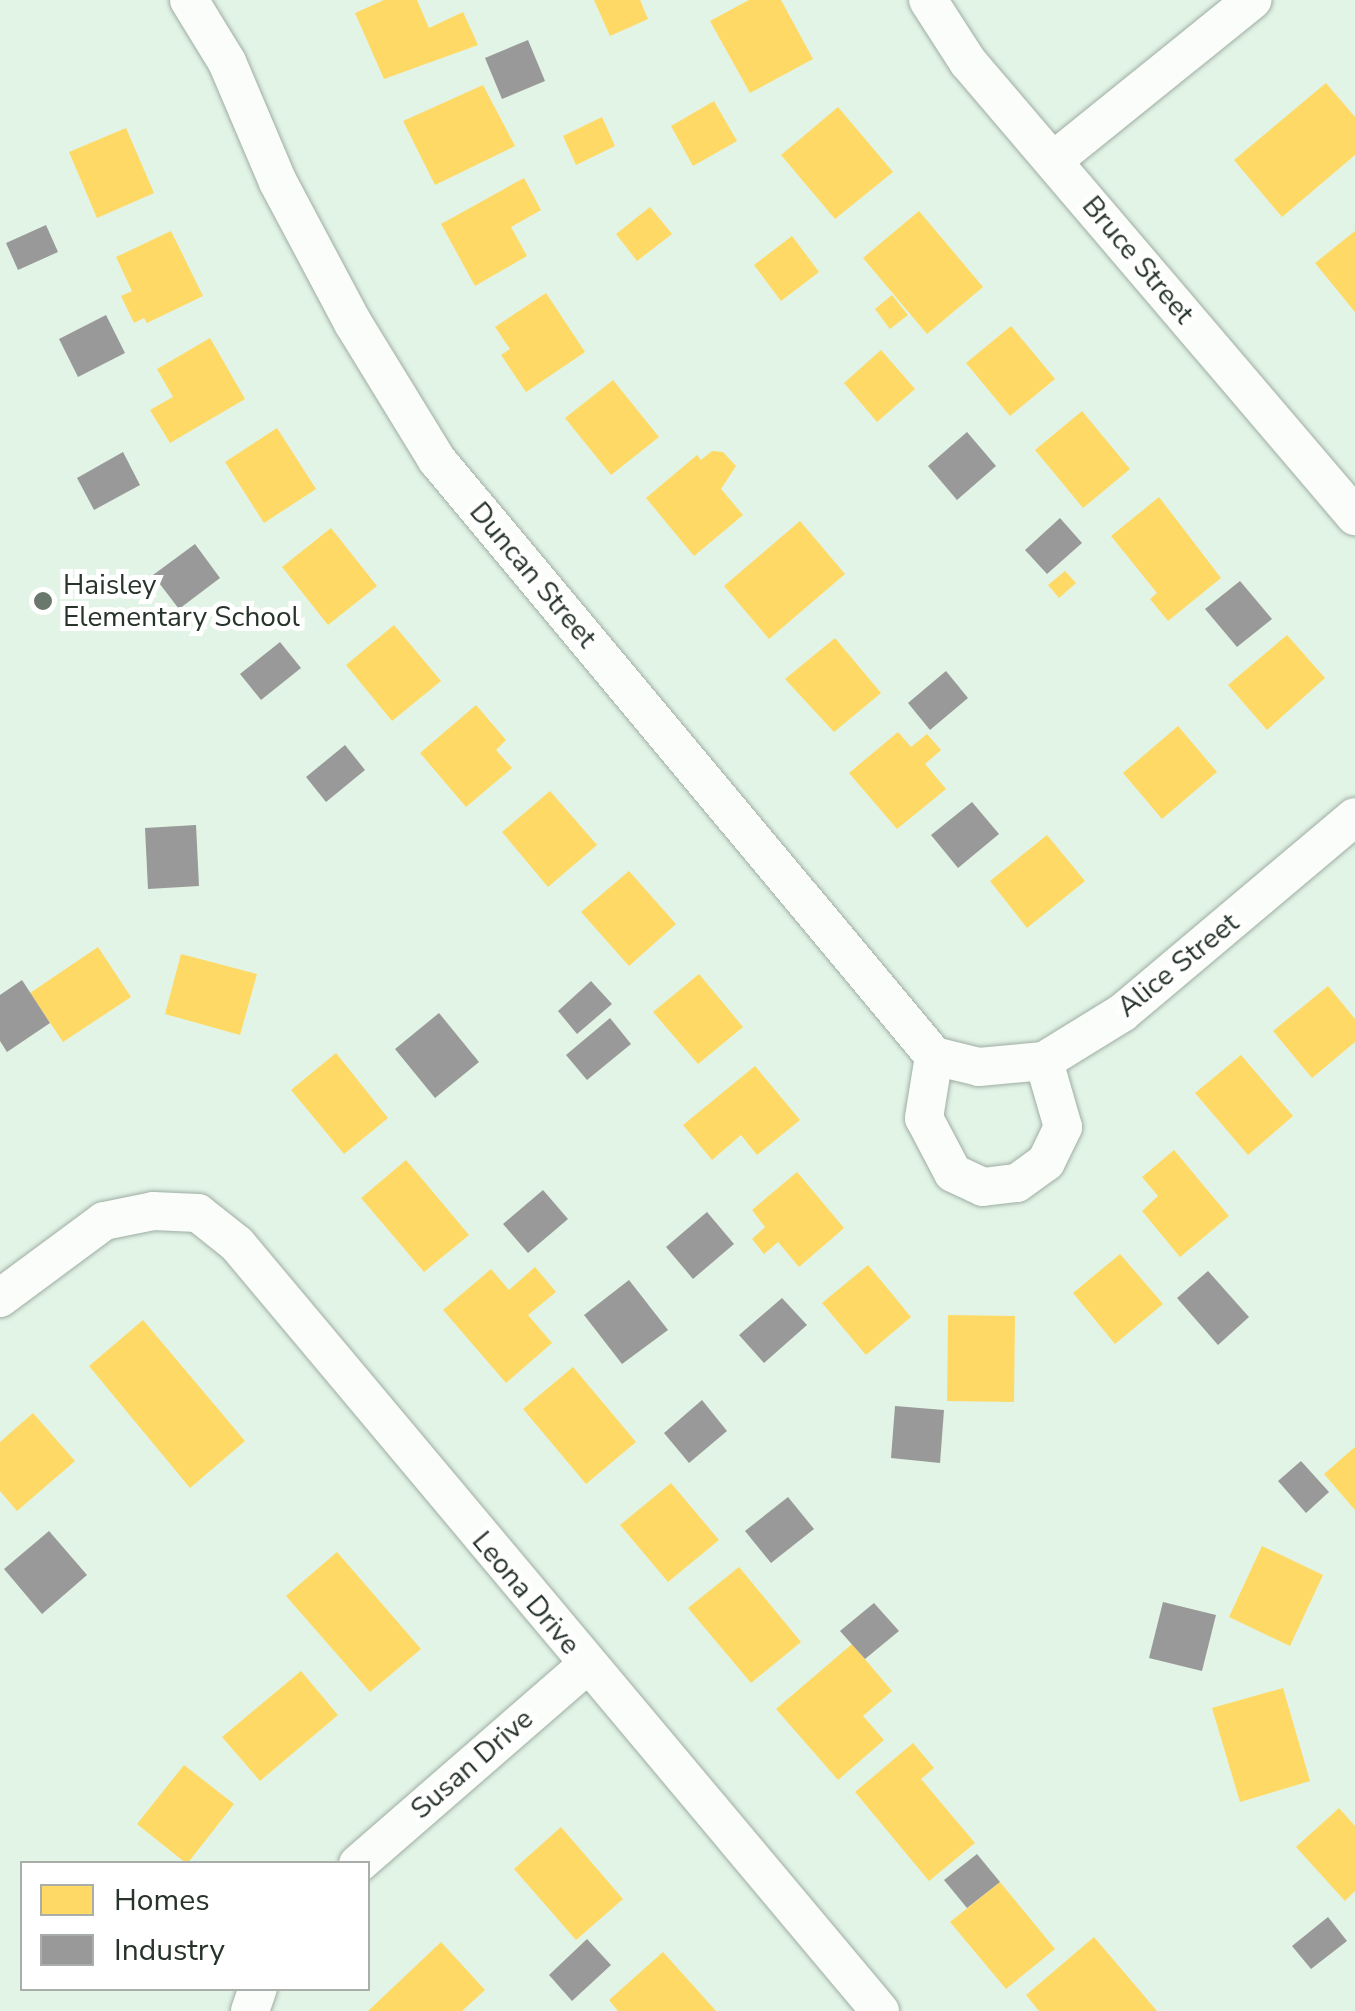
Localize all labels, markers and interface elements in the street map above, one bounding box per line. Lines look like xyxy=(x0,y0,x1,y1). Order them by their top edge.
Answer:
street label: Bruce Street xyxy=(1075,190,1201,330)
street label: Duncan Street xyxy=(462,495,604,655)
place label: Haisley Elementary School xyxy=(63,568,300,634)
marker: Haisley Elementary School xyxy=(32,590,54,612)
street label: Alice Street xyxy=(1111,906,1245,1024)
street label: Leona Drive xyxy=(465,1525,587,1661)
street label: Susan Drive xyxy=(404,1702,540,1826)
legend xyxy=(20,1861,370,1991)
text: Homes xyxy=(114,1880,210,1921)
text: Industry xyxy=(114,1930,225,1971)

